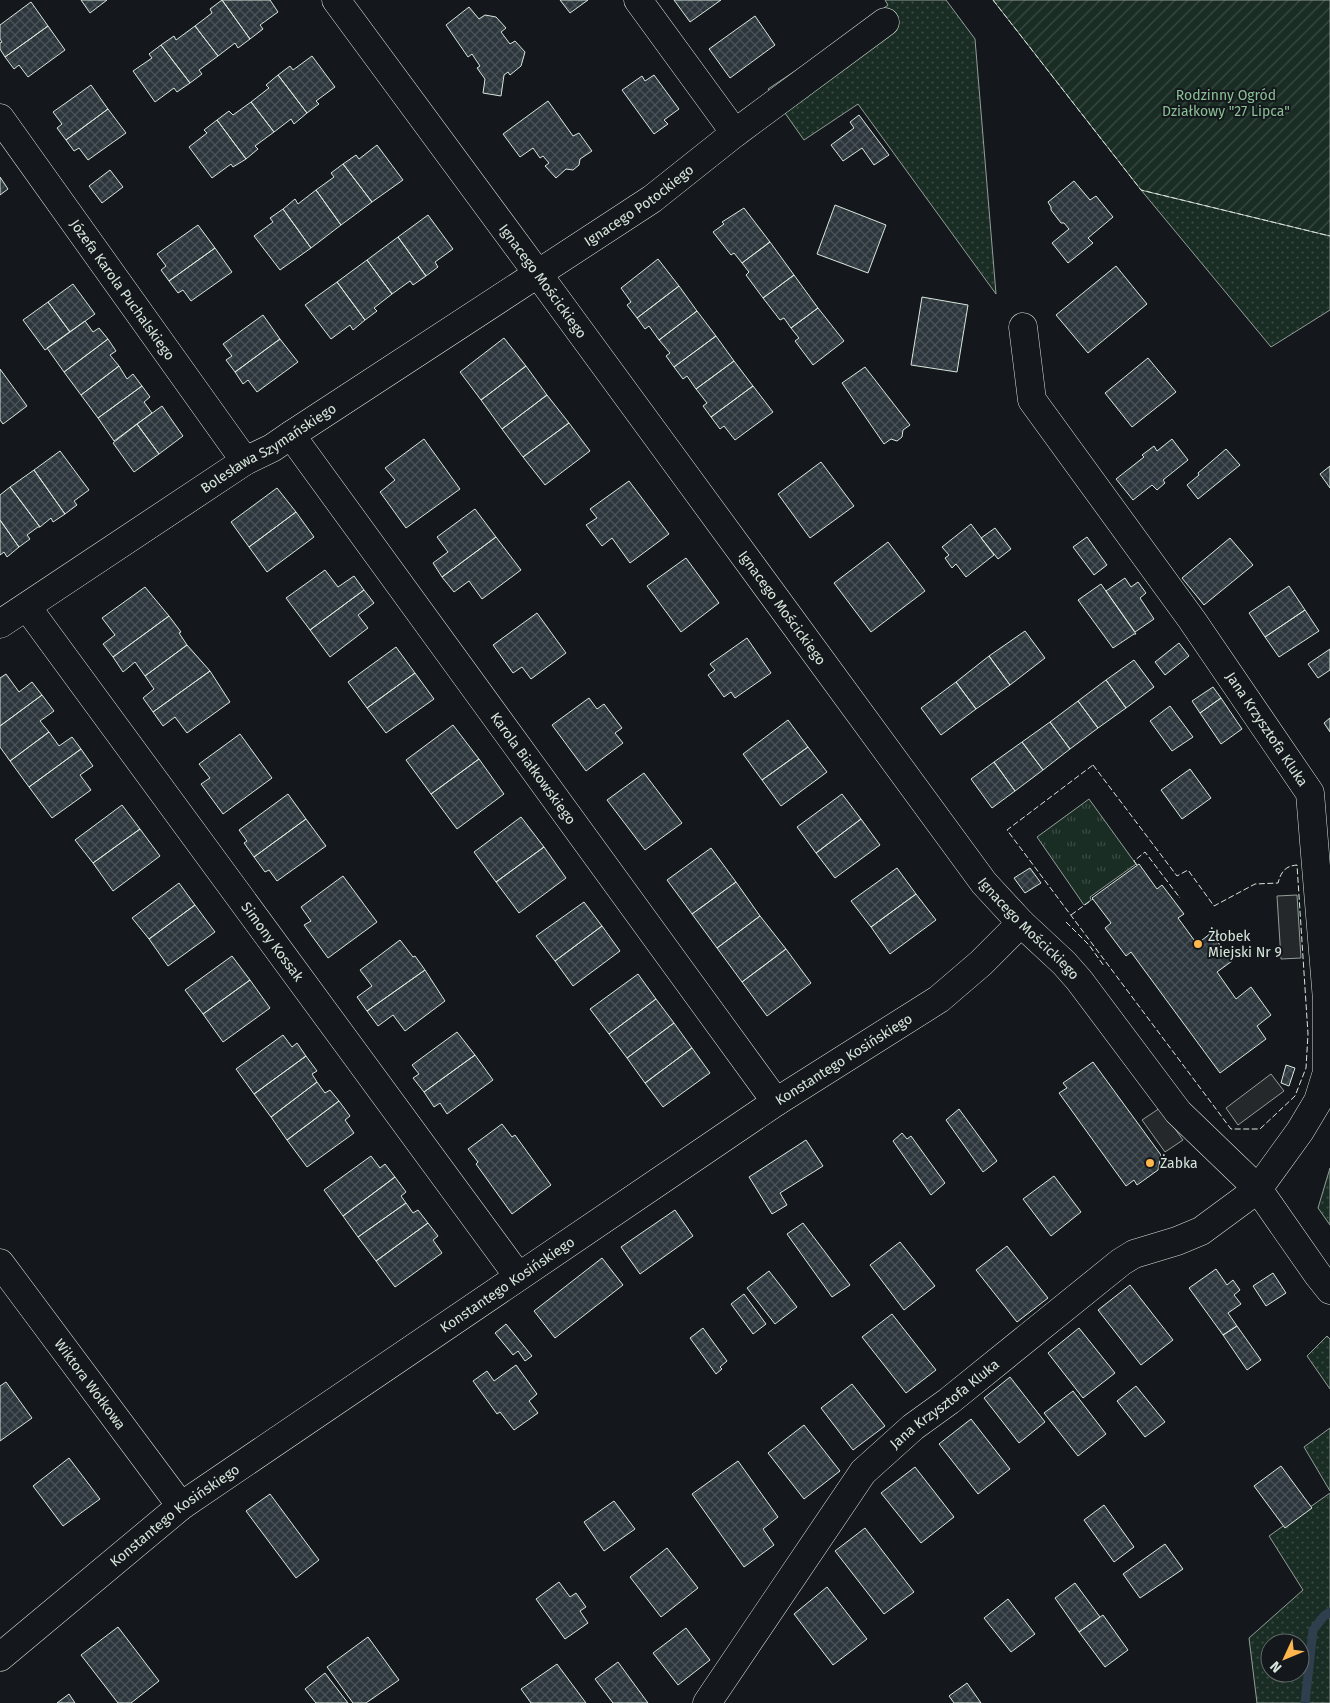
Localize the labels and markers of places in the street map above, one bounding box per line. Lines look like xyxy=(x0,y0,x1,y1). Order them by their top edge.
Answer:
place label: Żłobek Miejski Nr 9 xyxy=(1208,927,1282,961)
marker: Żłobek Miejski Nr 9 xyxy=(1192,938,1204,950)
place label: Żabka xyxy=(1160,1154,1198,1172)
marker: Żabka xyxy=(1144,1157,1156,1169)

